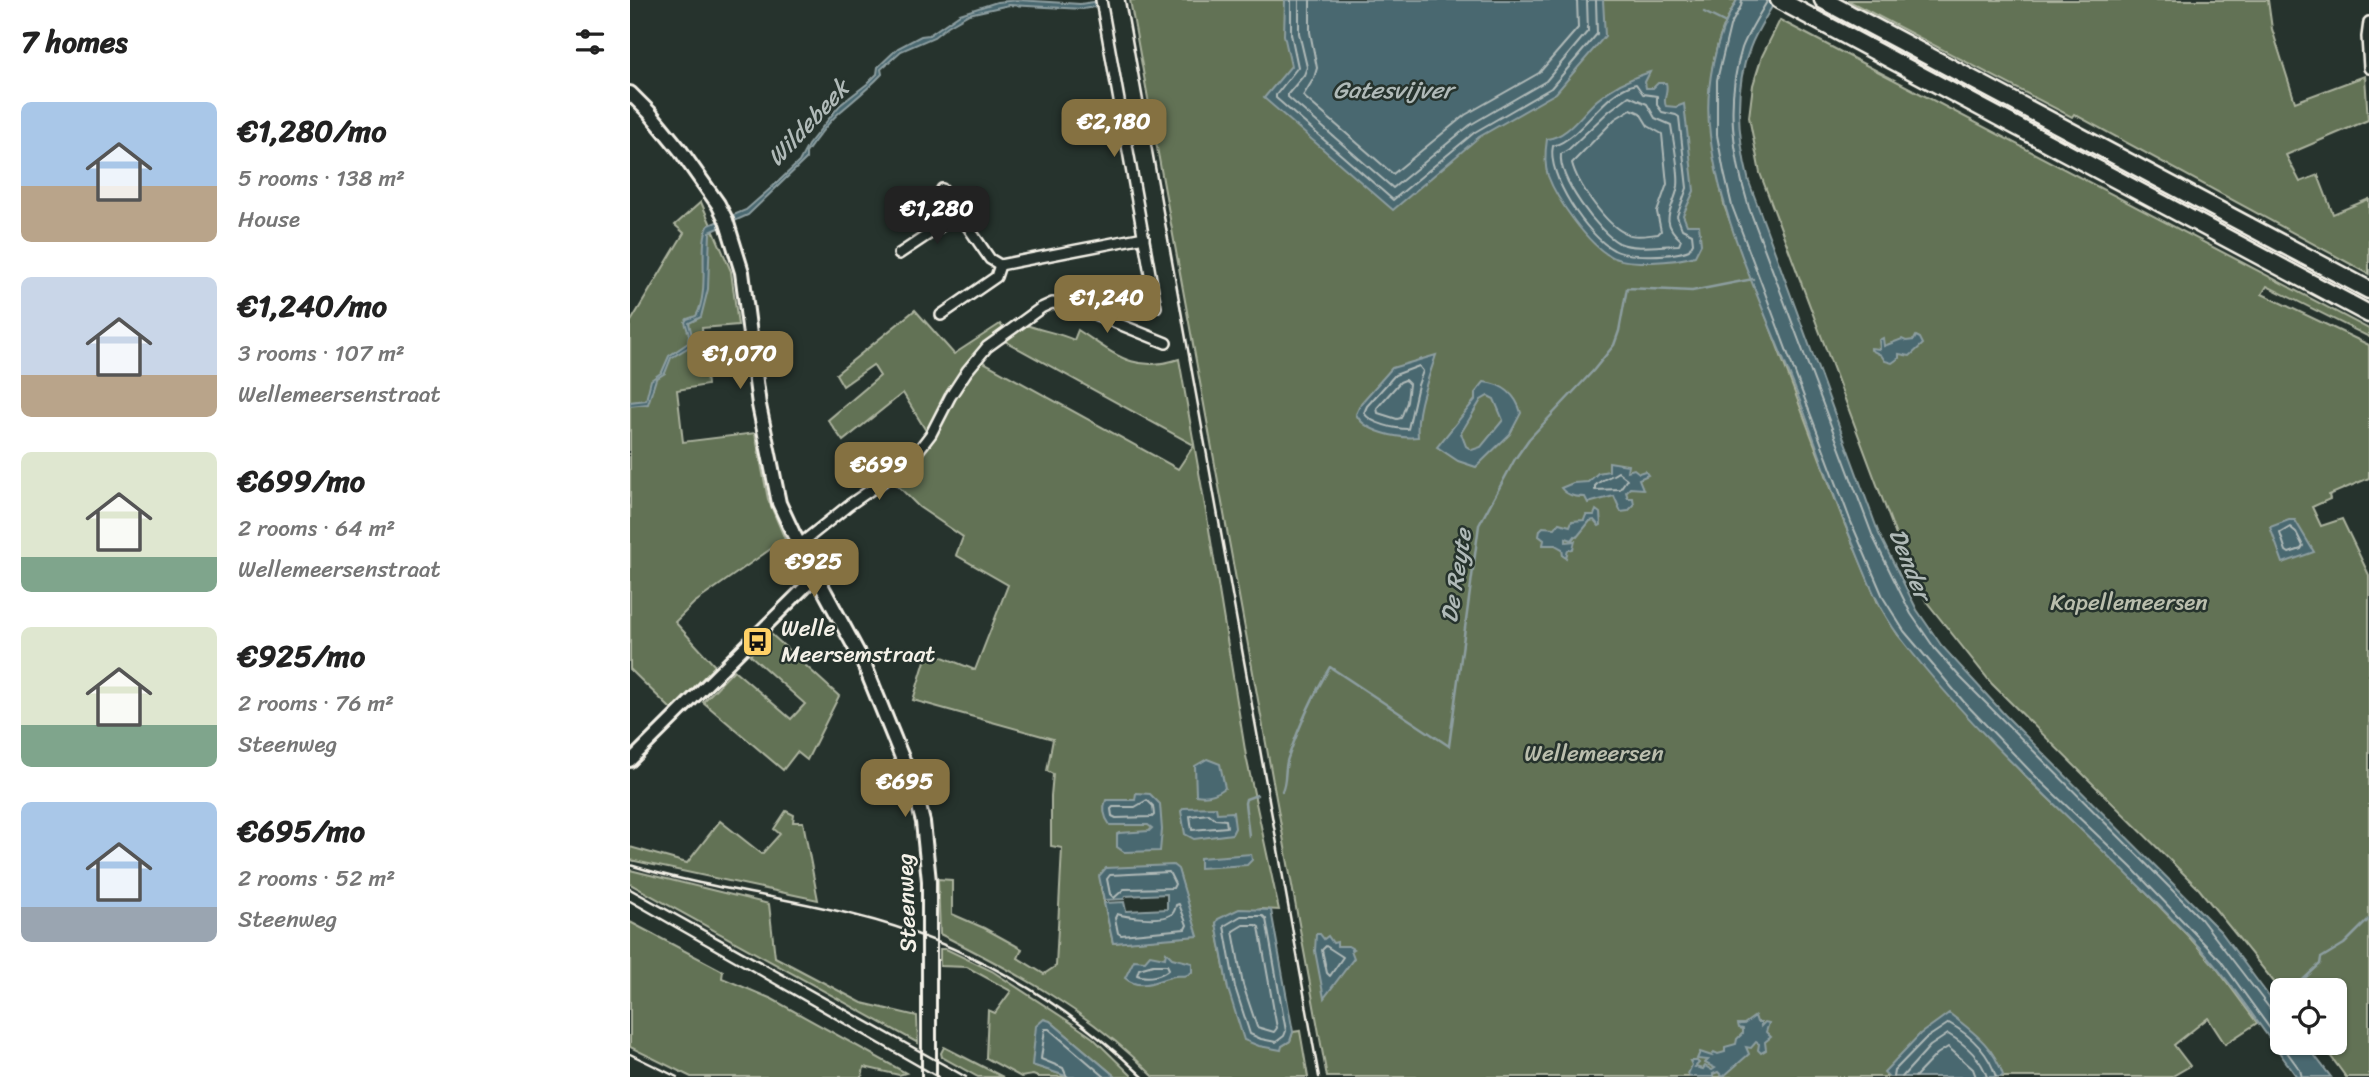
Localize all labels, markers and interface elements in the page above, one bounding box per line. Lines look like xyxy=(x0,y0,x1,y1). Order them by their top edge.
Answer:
text: 7 homes xyxy=(21,15,128,69)
icon: filters xyxy=(571,23,609,61)
water label: Wildebeek xyxy=(756,67,862,176)
water label: Gatesvijver xyxy=(1333,69,1457,111)
pin: €2,180 xyxy=(1057,100,1171,159)
text: €2,180 xyxy=(1077,101,1151,142)
text: €1,280/mo xyxy=(238,104,386,158)
icon: home xyxy=(77,130,161,214)
text: 5 rooms · 138 m² xyxy=(238,158,405,199)
pin: €1,280 xyxy=(880,187,994,246)
text: €1,280 xyxy=(900,188,974,229)
text: House xyxy=(238,199,300,240)
pin: €1,240 xyxy=(1050,276,1164,335)
text: €1,240 xyxy=(1070,277,1144,318)
text: €1,240/mo xyxy=(238,279,387,333)
icon: home xyxy=(77,305,161,389)
pin: €1,070 xyxy=(683,332,797,391)
text: 3 rooms · 107 m² xyxy=(238,333,405,374)
text: €1,070 xyxy=(703,333,777,374)
text: Wellemeersenstraat xyxy=(238,374,441,415)
pin: €699 xyxy=(838,442,920,502)
text: €699 xyxy=(851,444,907,485)
text: €699/mo xyxy=(238,454,365,508)
icon: home xyxy=(77,480,161,564)
text: 2 rooms · 64 m² xyxy=(238,508,395,549)
water label: Dender xyxy=(1877,522,1945,610)
water label: De Reyte xyxy=(1428,524,1485,626)
pin: €925 xyxy=(773,540,855,599)
text: €925 xyxy=(786,541,842,582)
text: Wellemeersenstraat xyxy=(238,549,441,590)
park label: Kapellemeersen xyxy=(2050,582,2208,623)
place label: Welle Meersemstraat xyxy=(781,608,935,675)
bus stop icon: Welle Meersemstraat xyxy=(741,624,775,658)
text: €925/mo xyxy=(238,629,365,683)
icon: home xyxy=(77,655,161,739)
text: 2 rooms · 76 m² xyxy=(238,683,394,724)
text: Steenweg xyxy=(238,724,337,765)
park label: Wellemeersen xyxy=(1524,733,1664,774)
pin: €695 xyxy=(864,760,946,819)
text: €695 xyxy=(877,761,933,802)
text: €695/mo xyxy=(238,804,365,858)
icon: home xyxy=(77,830,161,914)
street label: Steenweg xyxy=(884,852,929,953)
text: 2 rooms · 52 m² xyxy=(238,858,395,899)
text: Steenweg xyxy=(238,899,337,940)
map controls xyxy=(2270,978,2347,1055)
button: locate xyxy=(2270,978,2347,1055)

